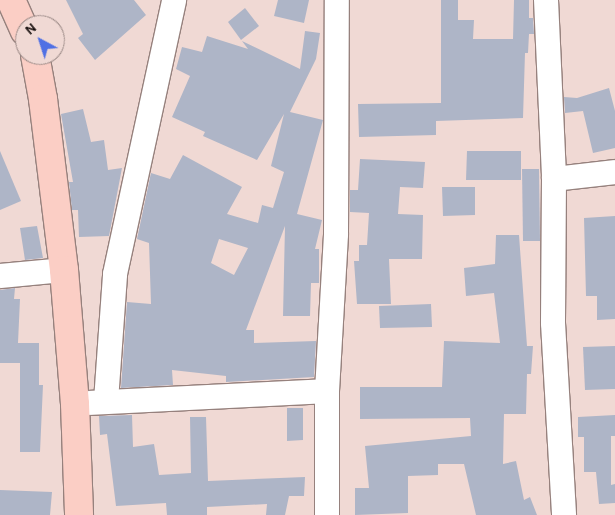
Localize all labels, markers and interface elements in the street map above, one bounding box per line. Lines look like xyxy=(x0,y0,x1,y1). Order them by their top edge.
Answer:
north arrow xyxy=(15,15,65,65)
text: N xyxy=(21,19,40,39)

